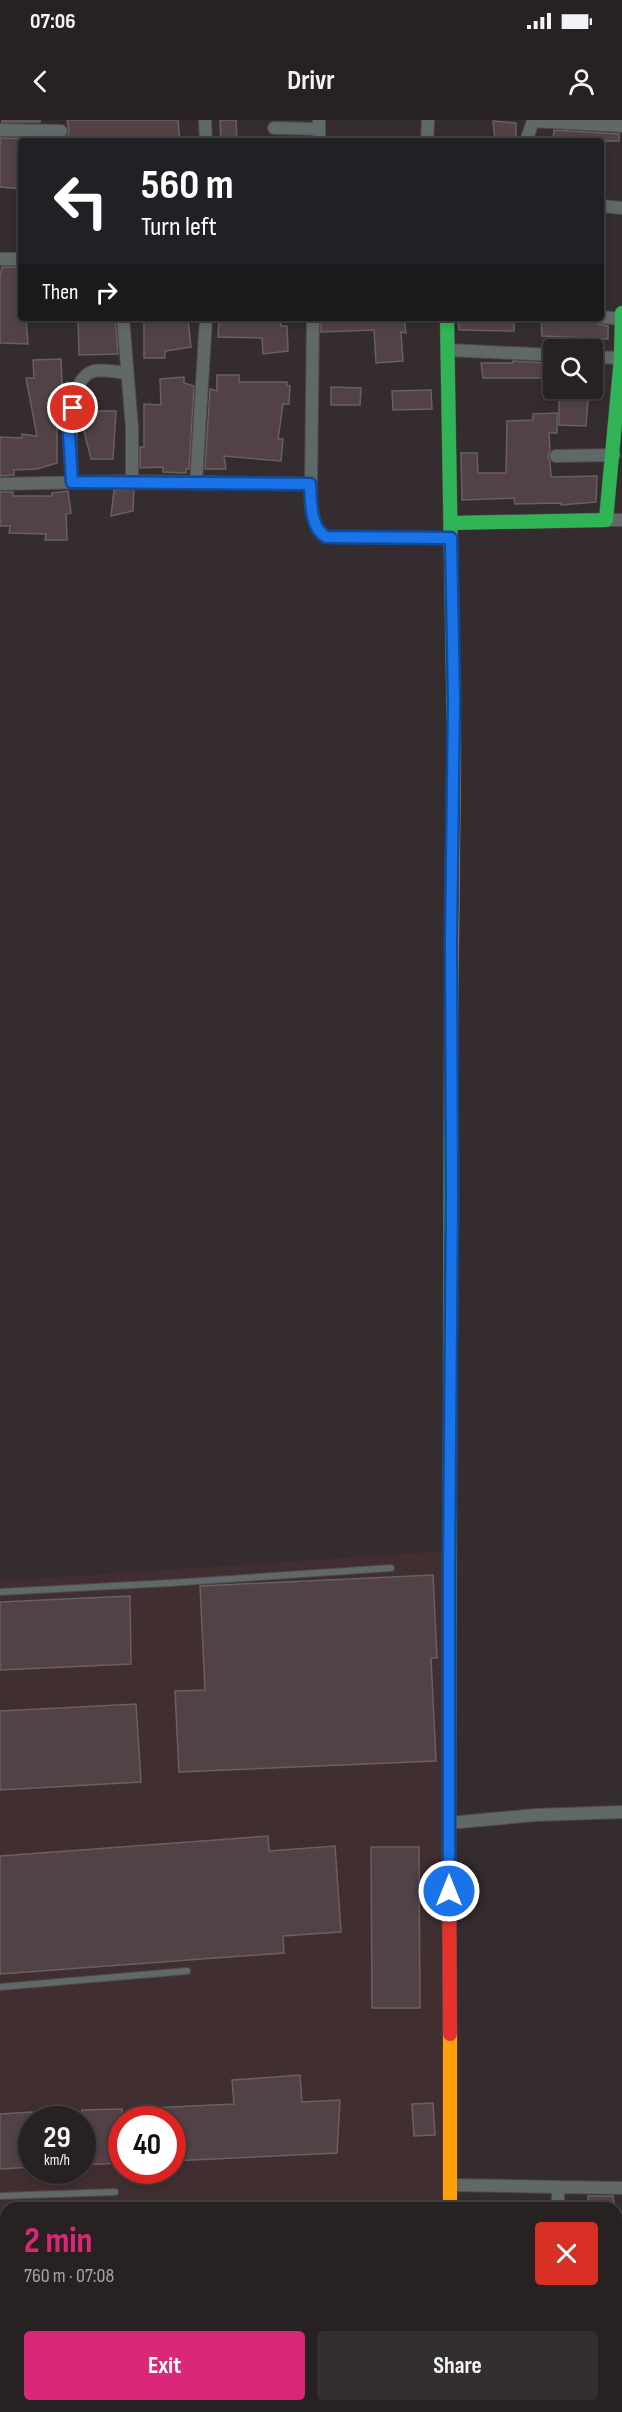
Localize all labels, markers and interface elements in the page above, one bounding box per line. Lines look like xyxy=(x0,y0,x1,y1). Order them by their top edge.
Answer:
text: 07:06 xyxy=(30,8,76,35)
icon: back xyxy=(24,65,57,98)
text: Drivr xyxy=(287,65,335,97)
icon: person xyxy=(565,65,598,98)
text: 560 m xyxy=(141,160,234,211)
icon: left xyxy=(42,162,120,240)
text: Turn left xyxy=(141,211,217,243)
icon: right xyxy=(90,276,123,309)
text: Then xyxy=(42,279,78,306)
map controls xyxy=(543,339,603,399)
button: search xyxy=(543,339,603,399)
pin xyxy=(47,382,98,433)
icon: arrive xyxy=(56,391,89,424)
position arrow xyxy=(417,1859,481,1923)
speed limit sign: 40 xyxy=(108,2106,186,2184)
text: 29 xyxy=(43,2120,71,2156)
text: km/h xyxy=(44,2151,70,2170)
text: 2 min xyxy=(24,2220,93,2263)
button: close xyxy=(535,2222,598,2285)
text: 760 m · 07:08 xyxy=(24,2264,114,2288)
button: Exit xyxy=(24,2331,305,2400)
button: Share xyxy=(317,2331,598,2400)

